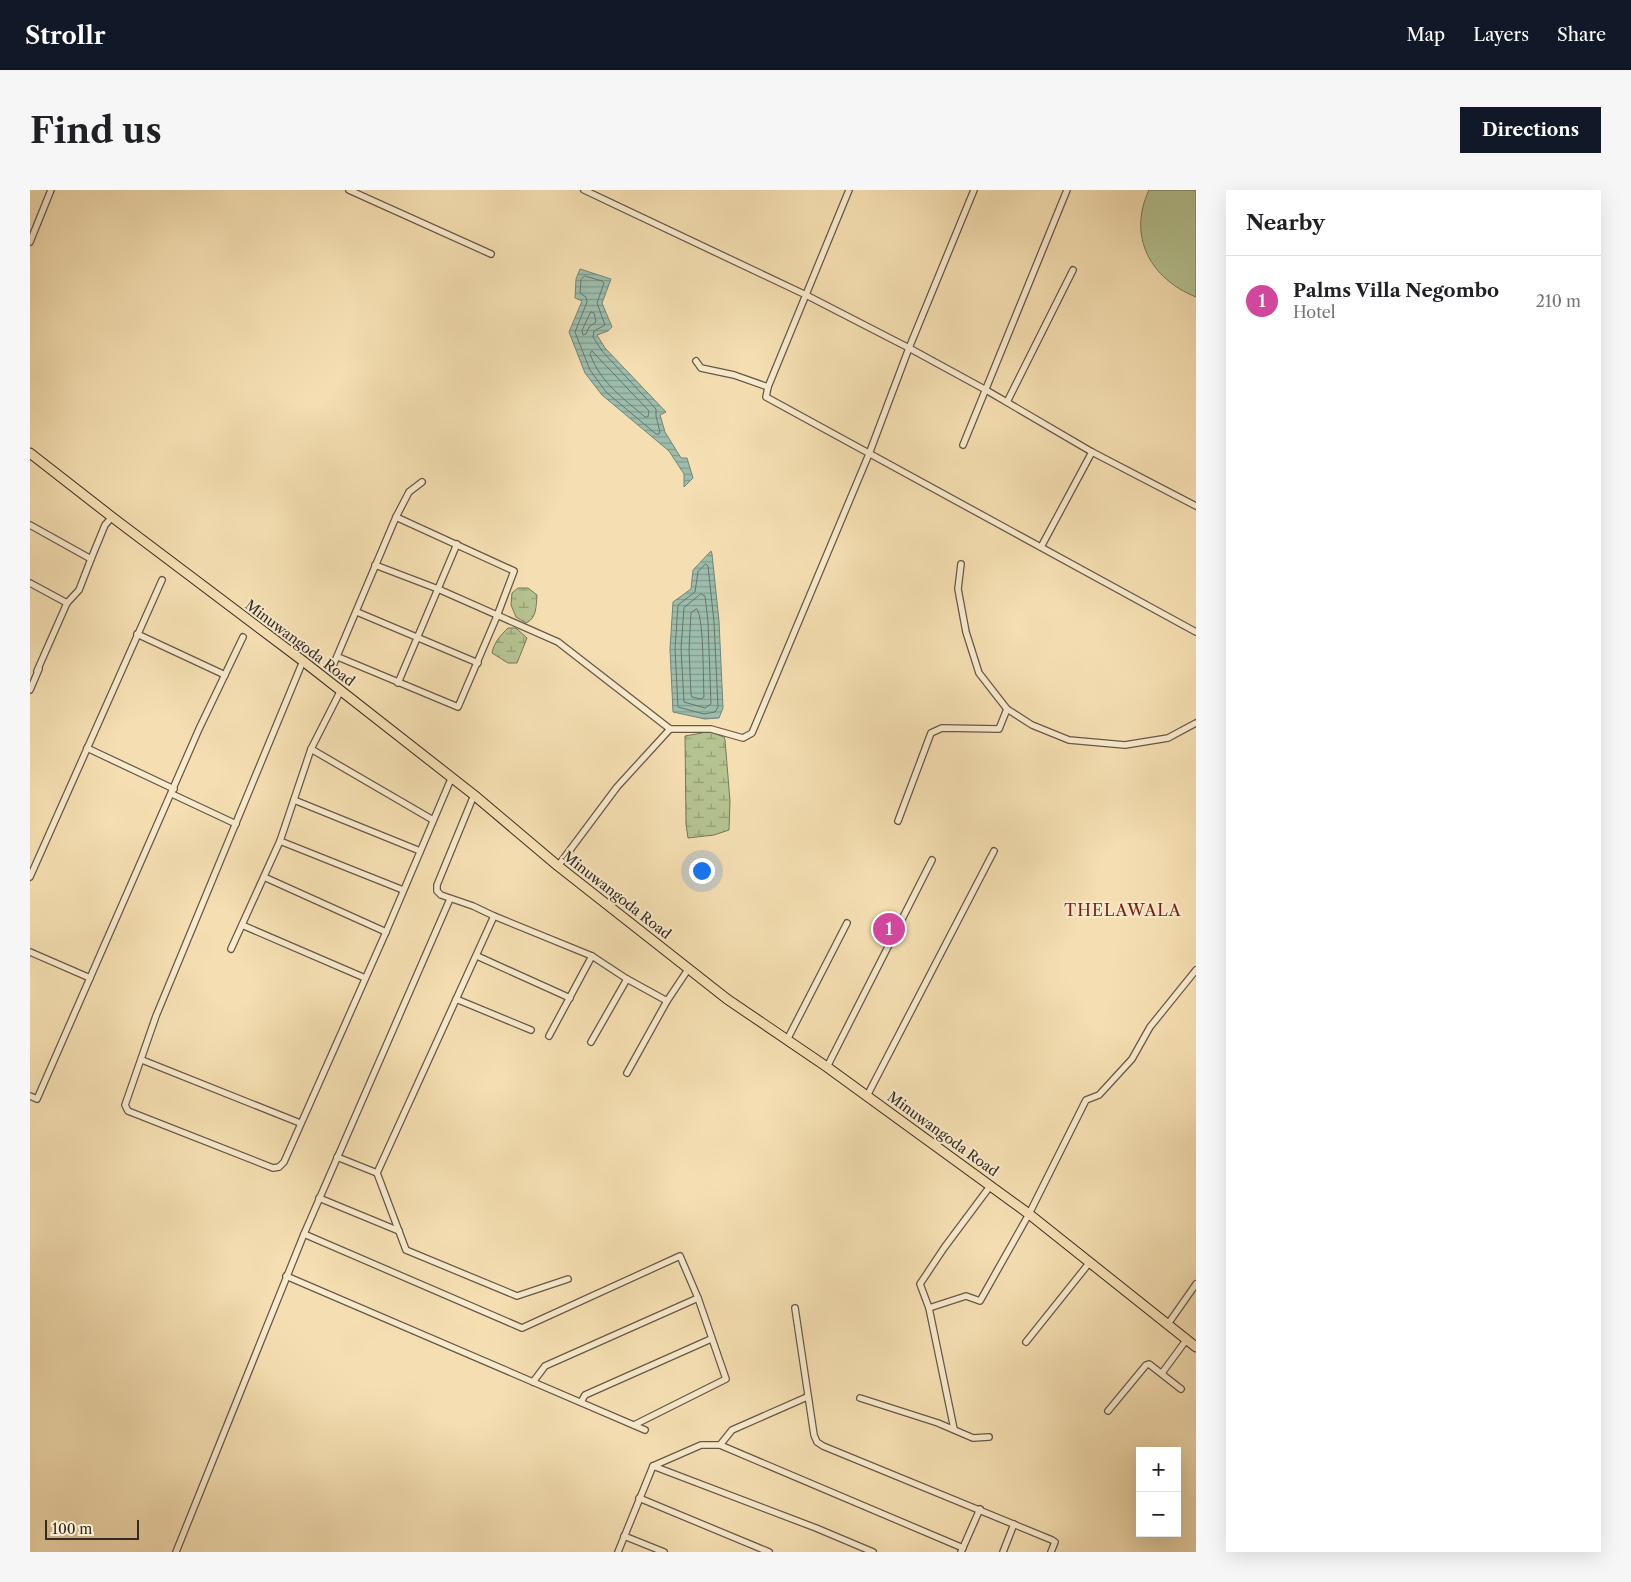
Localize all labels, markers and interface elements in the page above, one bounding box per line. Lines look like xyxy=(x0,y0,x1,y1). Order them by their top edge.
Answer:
text: Strollr xyxy=(25,21,105,50)
text: Map xyxy=(1407,24,1445,46)
text: Layers xyxy=(1473,24,1529,46)
text: Share xyxy=(1557,24,1606,46)
button: Directions xyxy=(1460,107,1601,153)
text: Find us xyxy=(30,109,162,152)
text: Nearby xyxy=(1246,210,1325,235)
text: Palms Villa Negombo xyxy=(1293,279,1499,302)
text: 1 xyxy=(1258,291,1266,311)
text: 210 m xyxy=(1536,291,1581,311)
text: Hotel xyxy=(1293,302,1336,322)
street label: Minuwangoda Road xyxy=(241,596,359,690)
street label: Minuwangoda Road xyxy=(559,847,675,943)
your location xyxy=(689,858,715,884)
district label: THELAWALA xyxy=(1064,900,1182,920)
pin: 1 xyxy=(873,910,905,948)
street label: Minuwangoda Road xyxy=(884,1088,1002,1181)
map controls xyxy=(1136,1447,1181,1537)
button: + xyxy=(1136,1447,1181,1492)
button: − xyxy=(1136,1492,1181,1537)
scale bar xyxy=(45,1517,139,1540)
text: 100 m xyxy=(52,1520,92,1538)

